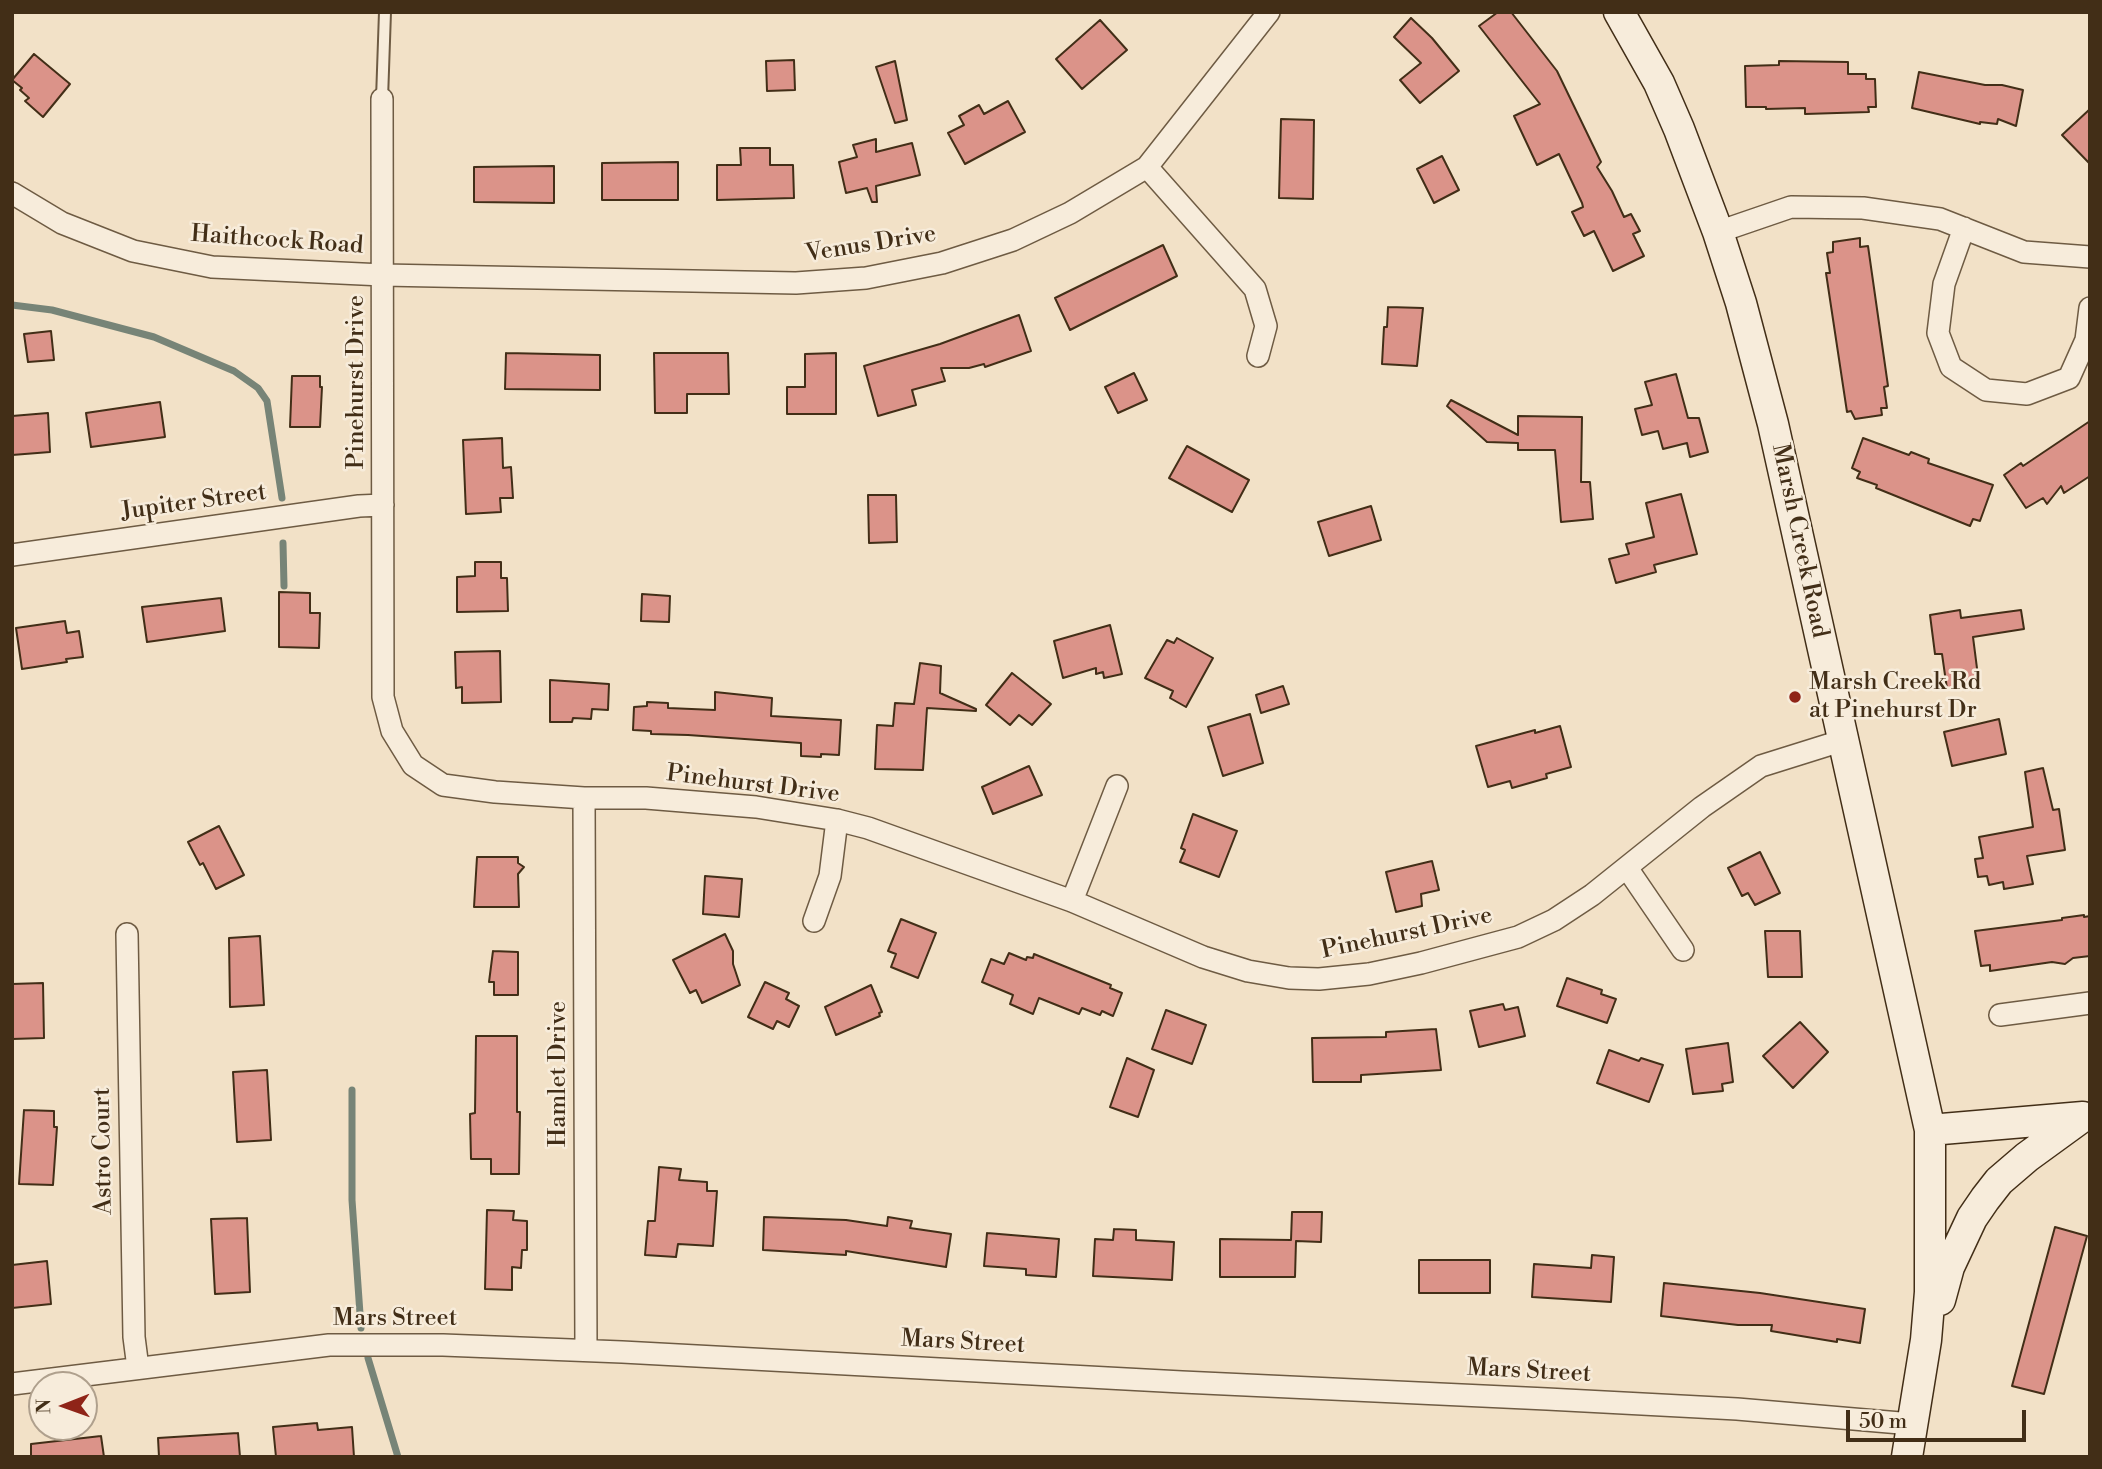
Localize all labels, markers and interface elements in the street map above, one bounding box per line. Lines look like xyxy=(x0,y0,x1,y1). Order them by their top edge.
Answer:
street label: Venus Drive xyxy=(804,220,938,270)
street label: Haithcock Road xyxy=(190,221,364,261)
street label: Pinehurst Drive xyxy=(343,295,371,469)
street label: Marsh Creek Road xyxy=(1764,441,1834,641)
street label: Jupiter Street xyxy=(120,479,268,527)
place label: Marsh Creek Rd at Pinehurst Dr xyxy=(1809,669,1981,725)
marker: Marsh Creek Rd at Pinehurst Dr xyxy=(1787,689,1803,705)
street label: Pinehurst Drive xyxy=(665,760,841,810)
street label: Pinehurst Drive xyxy=(1319,902,1495,966)
street label: Hamlet Drive xyxy=(545,1001,573,1147)
street label: Astro Court xyxy=(88,1087,120,1215)
street label: Mars Street xyxy=(333,1305,457,1333)
street label: Mars Street xyxy=(900,1325,1026,1361)
street label: Mars Street xyxy=(1466,1354,1592,1390)
north arrow xyxy=(28,1371,98,1441)
scale bar xyxy=(1850,1396,2030,1440)
text: N xyxy=(32,1399,56,1414)
text: 50 m xyxy=(1859,1409,1907,1435)

